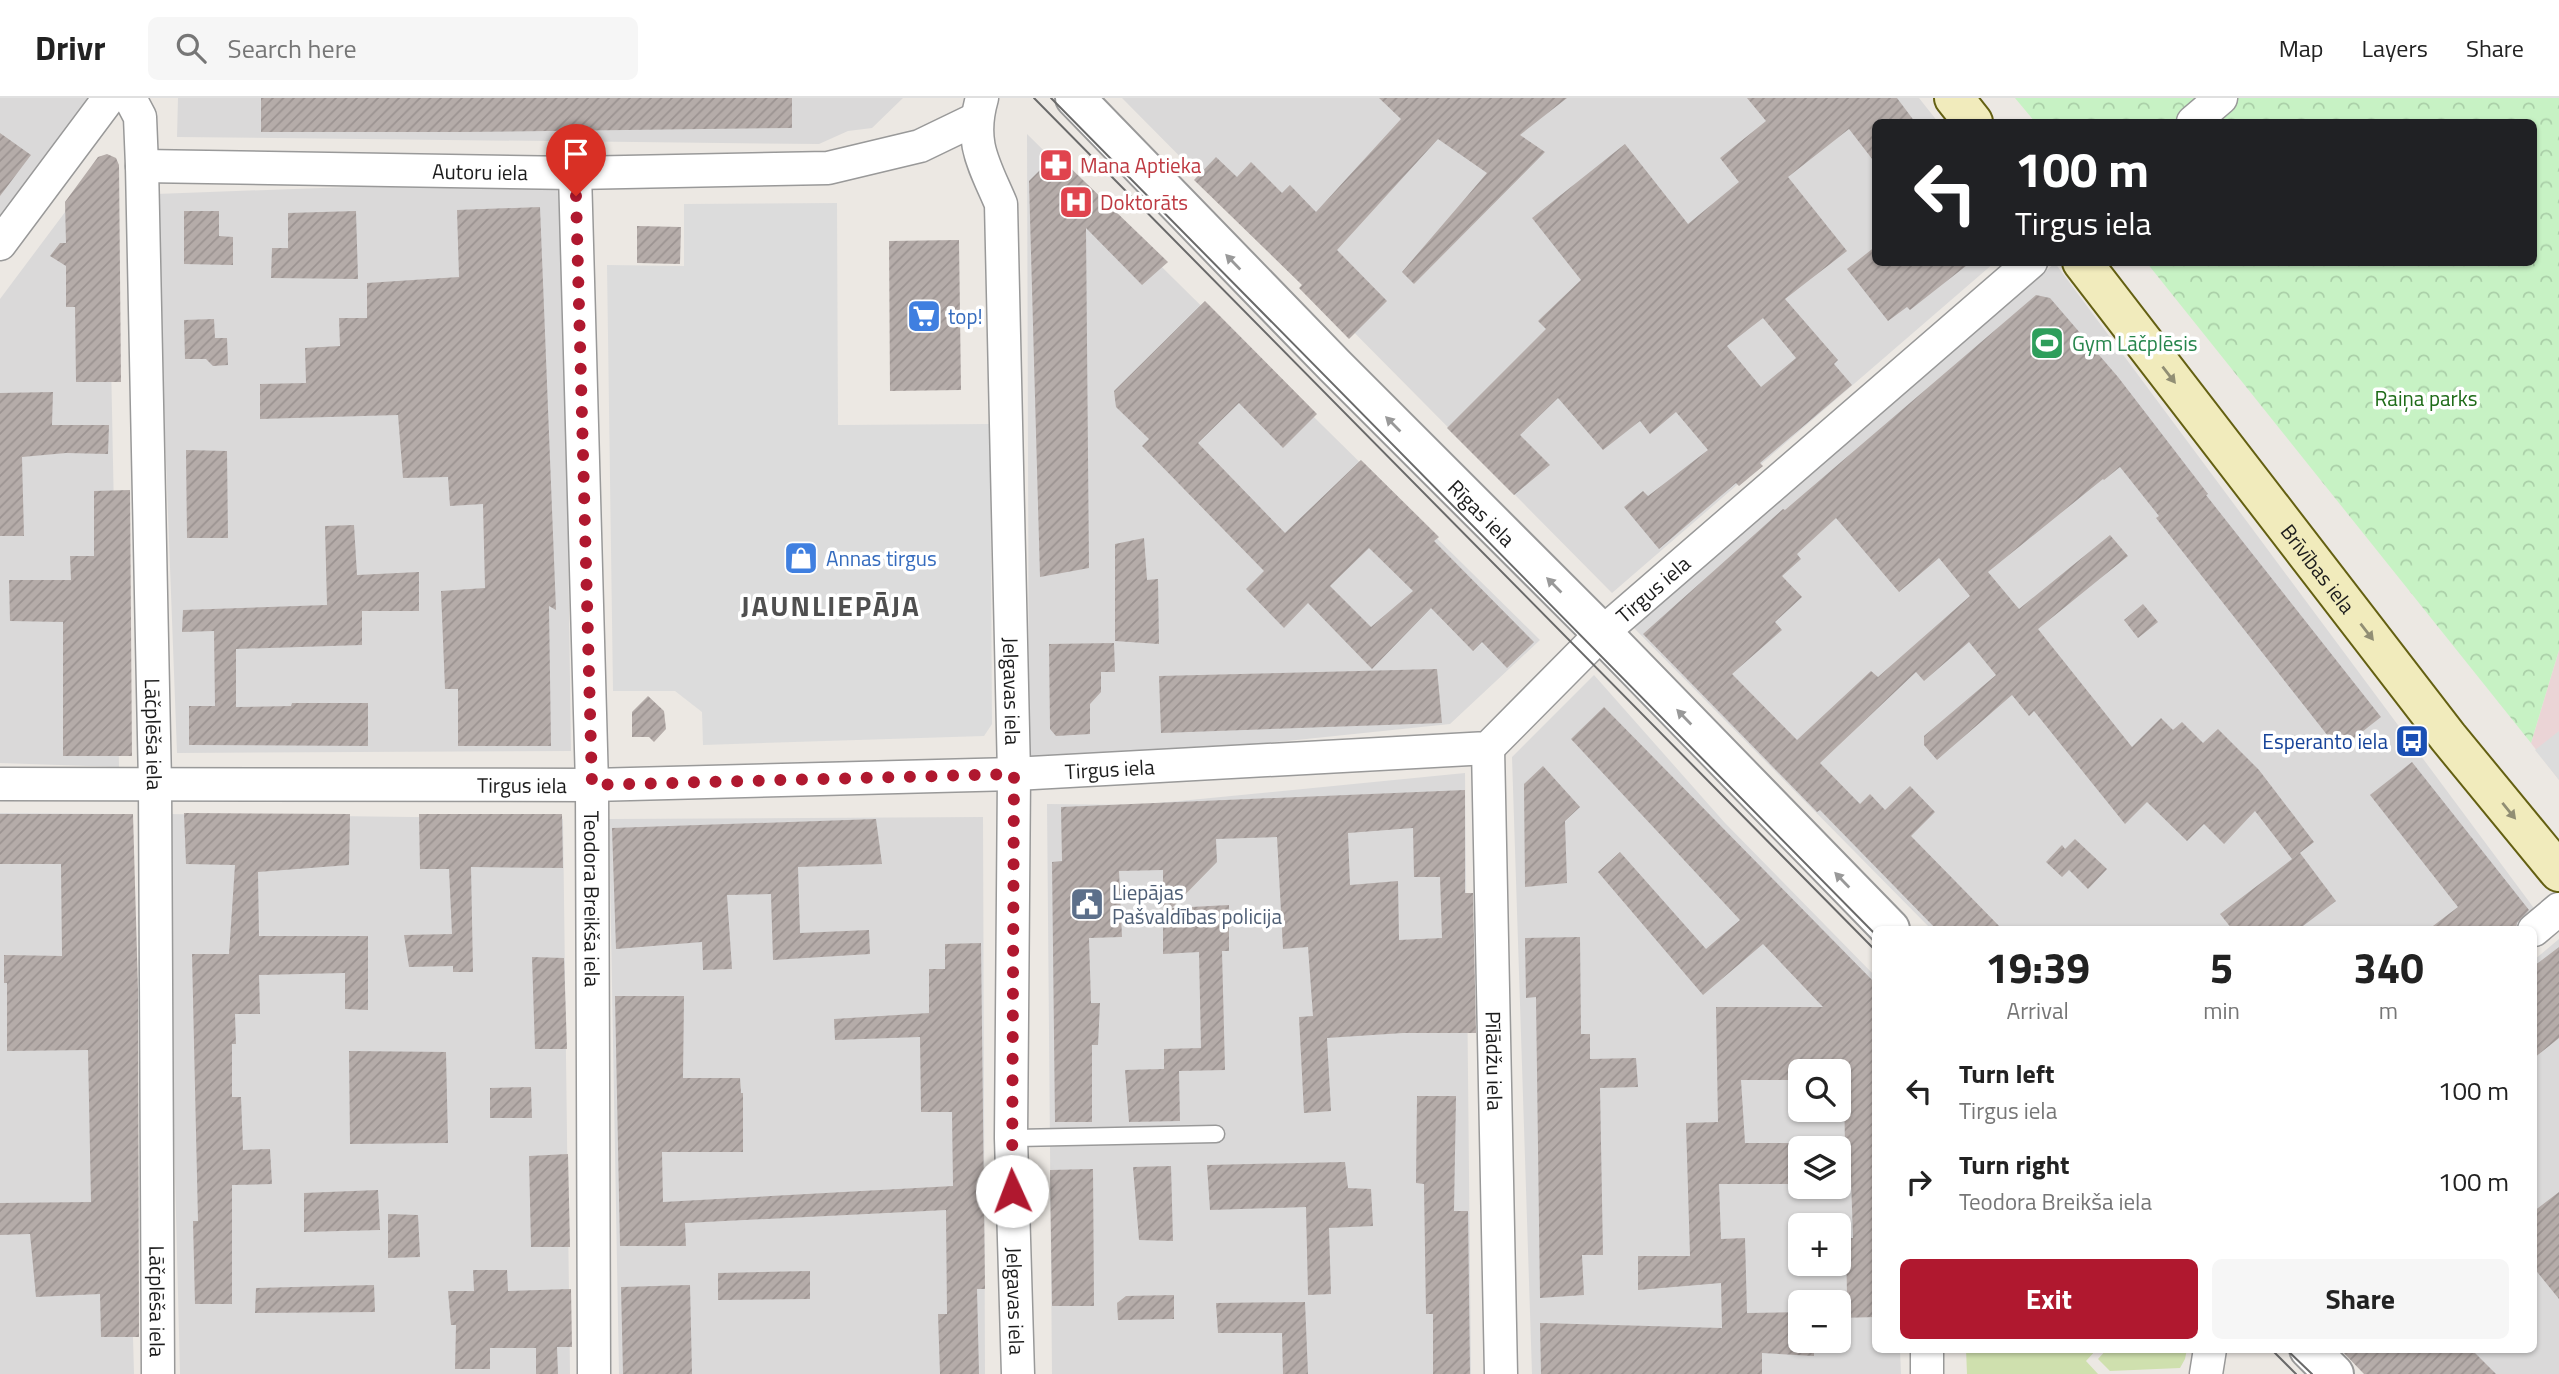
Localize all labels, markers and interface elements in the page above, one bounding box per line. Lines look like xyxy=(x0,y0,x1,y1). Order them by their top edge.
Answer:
search box xyxy=(148,17,638,80)
text: Drivr xyxy=(35,23,106,73)
icon: search xyxy=(172,29,210,67)
text: Search here xyxy=(228,29,357,68)
text: Map xyxy=(2279,30,2324,66)
text: Layers xyxy=(2362,30,2428,66)
text: Share xyxy=(2466,30,2524,66)
pin xyxy=(546,124,606,196)
text: 100 m xyxy=(2015,131,2149,206)
icon: arrive xyxy=(557,135,595,173)
pharmacy icon: Mana Aptieka xyxy=(1037,146,1075,184)
icon: left xyxy=(1900,147,1991,238)
place label: Mana Aptieka xyxy=(1080,149,1202,181)
street label: Autoru iela xyxy=(432,155,529,188)
hospital icon: Doktorāts xyxy=(1057,183,1095,221)
place label: Doktorāts xyxy=(1100,186,1188,218)
text: Tirgus iela xyxy=(2015,199,2152,247)
one-way arrow xyxy=(1226,254,1242,271)
supermarket icon: top! xyxy=(905,297,943,335)
place label: top! xyxy=(948,300,983,332)
sports icon: Gym Lāčplēsis xyxy=(2028,324,2066,362)
place label: Gym Lāčplēsis xyxy=(2072,327,2198,359)
one-way arrow xyxy=(2161,365,2176,383)
park label: Raiņa parks xyxy=(2374,382,2478,414)
one-way arrow xyxy=(1385,416,1401,432)
street label: Rīgas iela xyxy=(1441,472,1523,554)
street label: Brīvības iela xyxy=(2273,517,2364,621)
shop icon: Annas tirgus xyxy=(782,539,820,577)
place label: Annas tirgus xyxy=(826,542,937,574)
street label: Tirgus iela xyxy=(1608,547,1698,630)
one-way arrow xyxy=(1546,577,1563,593)
district label: JAUNLIEPĀJA xyxy=(741,584,921,627)
one-way arrow xyxy=(2360,623,2375,641)
street label: Jelgavas iela xyxy=(995,637,1029,746)
street label: Lāčplēša iela xyxy=(137,678,171,791)
one-way arrow xyxy=(1676,709,1692,726)
bus stop icon: Esperanto iela xyxy=(2393,722,2431,760)
place label: Esperanto iela xyxy=(2262,725,2388,757)
street label: Tirgus iela xyxy=(1064,750,1156,787)
street label: Tirgus iela xyxy=(477,769,567,801)
one-way arrow xyxy=(2501,801,2516,819)
street label: Teodora Breikša iela xyxy=(576,811,609,987)
one-way arrow xyxy=(1835,872,1851,889)
place label: Liepājas Pašvaldības policija xyxy=(1112,876,1282,932)
public building icon: Liepājas Pašvaldības policija xyxy=(1068,885,1106,923)
text: 19:39 xyxy=(1985,935,2090,999)
text: 5 xyxy=(2210,935,2233,999)
text: 340 xyxy=(2353,935,2424,999)
text: Arrival xyxy=(2006,993,2069,1028)
text: min xyxy=(2203,993,2240,1028)
text: m xyxy=(2379,993,2398,1028)
street label: Pīlādžu iela xyxy=(1477,1011,1512,1111)
text: Turn left xyxy=(1959,1054,2054,1093)
map controls xyxy=(1788,1059,1851,1353)
button: search xyxy=(1788,1059,1851,1122)
text: 100 m xyxy=(2438,1071,2509,1110)
icon: left xyxy=(1900,1072,1938,1110)
text: Tirgus iela xyxy=(1959,1093,2057,1128)
button: layers xyxy=(1788,1136,1851,1199)
text: Turn right xyxy=(1959,1145,2070,1184)
position arrow xyxy=(975,1154,1049,1228)
text: 100 m xyxy=(2438,1162,2509,1201)
icon: right xyxy=(1900,1163,1938,1201)
text: Teodora Breikša iela xyxy=(1959,1184,2152,1219)
button: + xyxy=(1788,1213,1851,1276)
street label: Lāčplēša iela xyxy=(141,1245,174,1358)
street label: Jelgavas iela xyxy=(998,1246,1033,1356)
button: Exit xyxy=(1900,1259,2198,1339)
button: Share xyxy=(2212,1259,2509,1339)
button: − xyxy=(1788,1290,1851,1353)

